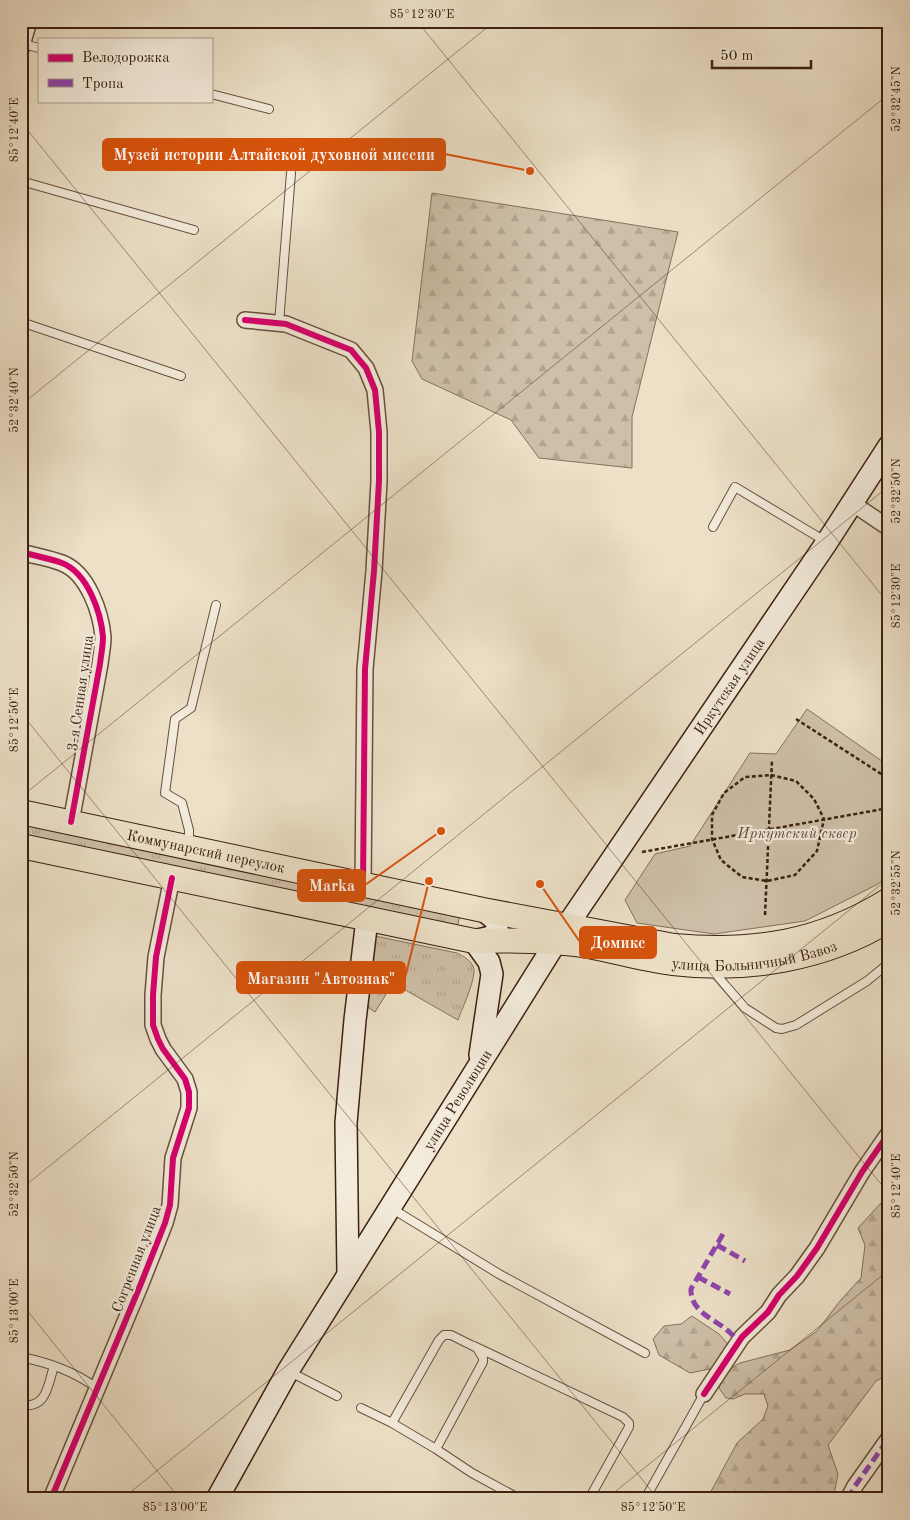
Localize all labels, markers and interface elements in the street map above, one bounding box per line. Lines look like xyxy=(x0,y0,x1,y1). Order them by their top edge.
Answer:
text: 85°12'30"E xyxy=(390,8,454,21)
legend xyxy=(38,38,212,102)
scale bar xyxy=(712,38,811,70)
text: 50 m xyxy=(720,49,754,64)
text: Велодорожка xyxy=(82,51,170,66)
text: 52°32'45"N xyxy=(890,66,903,132)
text: Тропа xyxy=(82,77,124,92)
text: 85°12'40"E xyxy=(8,98,21,162)
callout: Музей истории Алтайской духовной миссии xyxy=(103,139,445,170)
text: Музей истории Алтайской духовной миссии xyxy=(113,148,435,164)
text: 52°32'40"N xyxy=(8,367,21,433)
text: 52°32'50"N xyxy=(890,458,903,524)
text: 85°12'30"E xyxy=(890,564,903,628)
street label: 3-я Сенная улица xyxy=(66,633,97,752)
street label: Иркутская улица xyxy=(692,635,769,739)
text: 85°12'50"E xyxy=(8,688,21,752)
park label: Иркутский сквер xyxy=(736,827,857,842)
street label: Коммунарский переулок xyxy=(125,829,286,877)
text: 52°32'55"N xyxy=(890,850,903,916)
callout: Marka xyxy=(298,870,365,901)
text: Marka xyxy=(309,879,355,895)
callout: Домикс xyxy=(580,927,656,958)
text: Домикс xyxy=(590,936,646,952)
street label: улица Больничный Взвоз xyxy=(671,940,839,975)
callout: Магазин "Автознак" xyxy=(237,962,405,993)
text: Магазин "Автознак" xyxy=(247,972,395,988)
street label: улица Революции xyxy=(422,1048,496,1154)
text: 52°32'50"N xyxy=(8,1151,21,1217)
text: 85°12'40"E xyxy=(890,1154,903,1218)
street label: Согренная улица xyxy=(110,1204,165,1315)
text: 85°13'00"E xyxy=(8,1279,21,1343)
text: 85°13'00"E xyxy=(143,1501,207,1514)
text: 85°12'50"E xyxy=(621,1501,685,1514)

